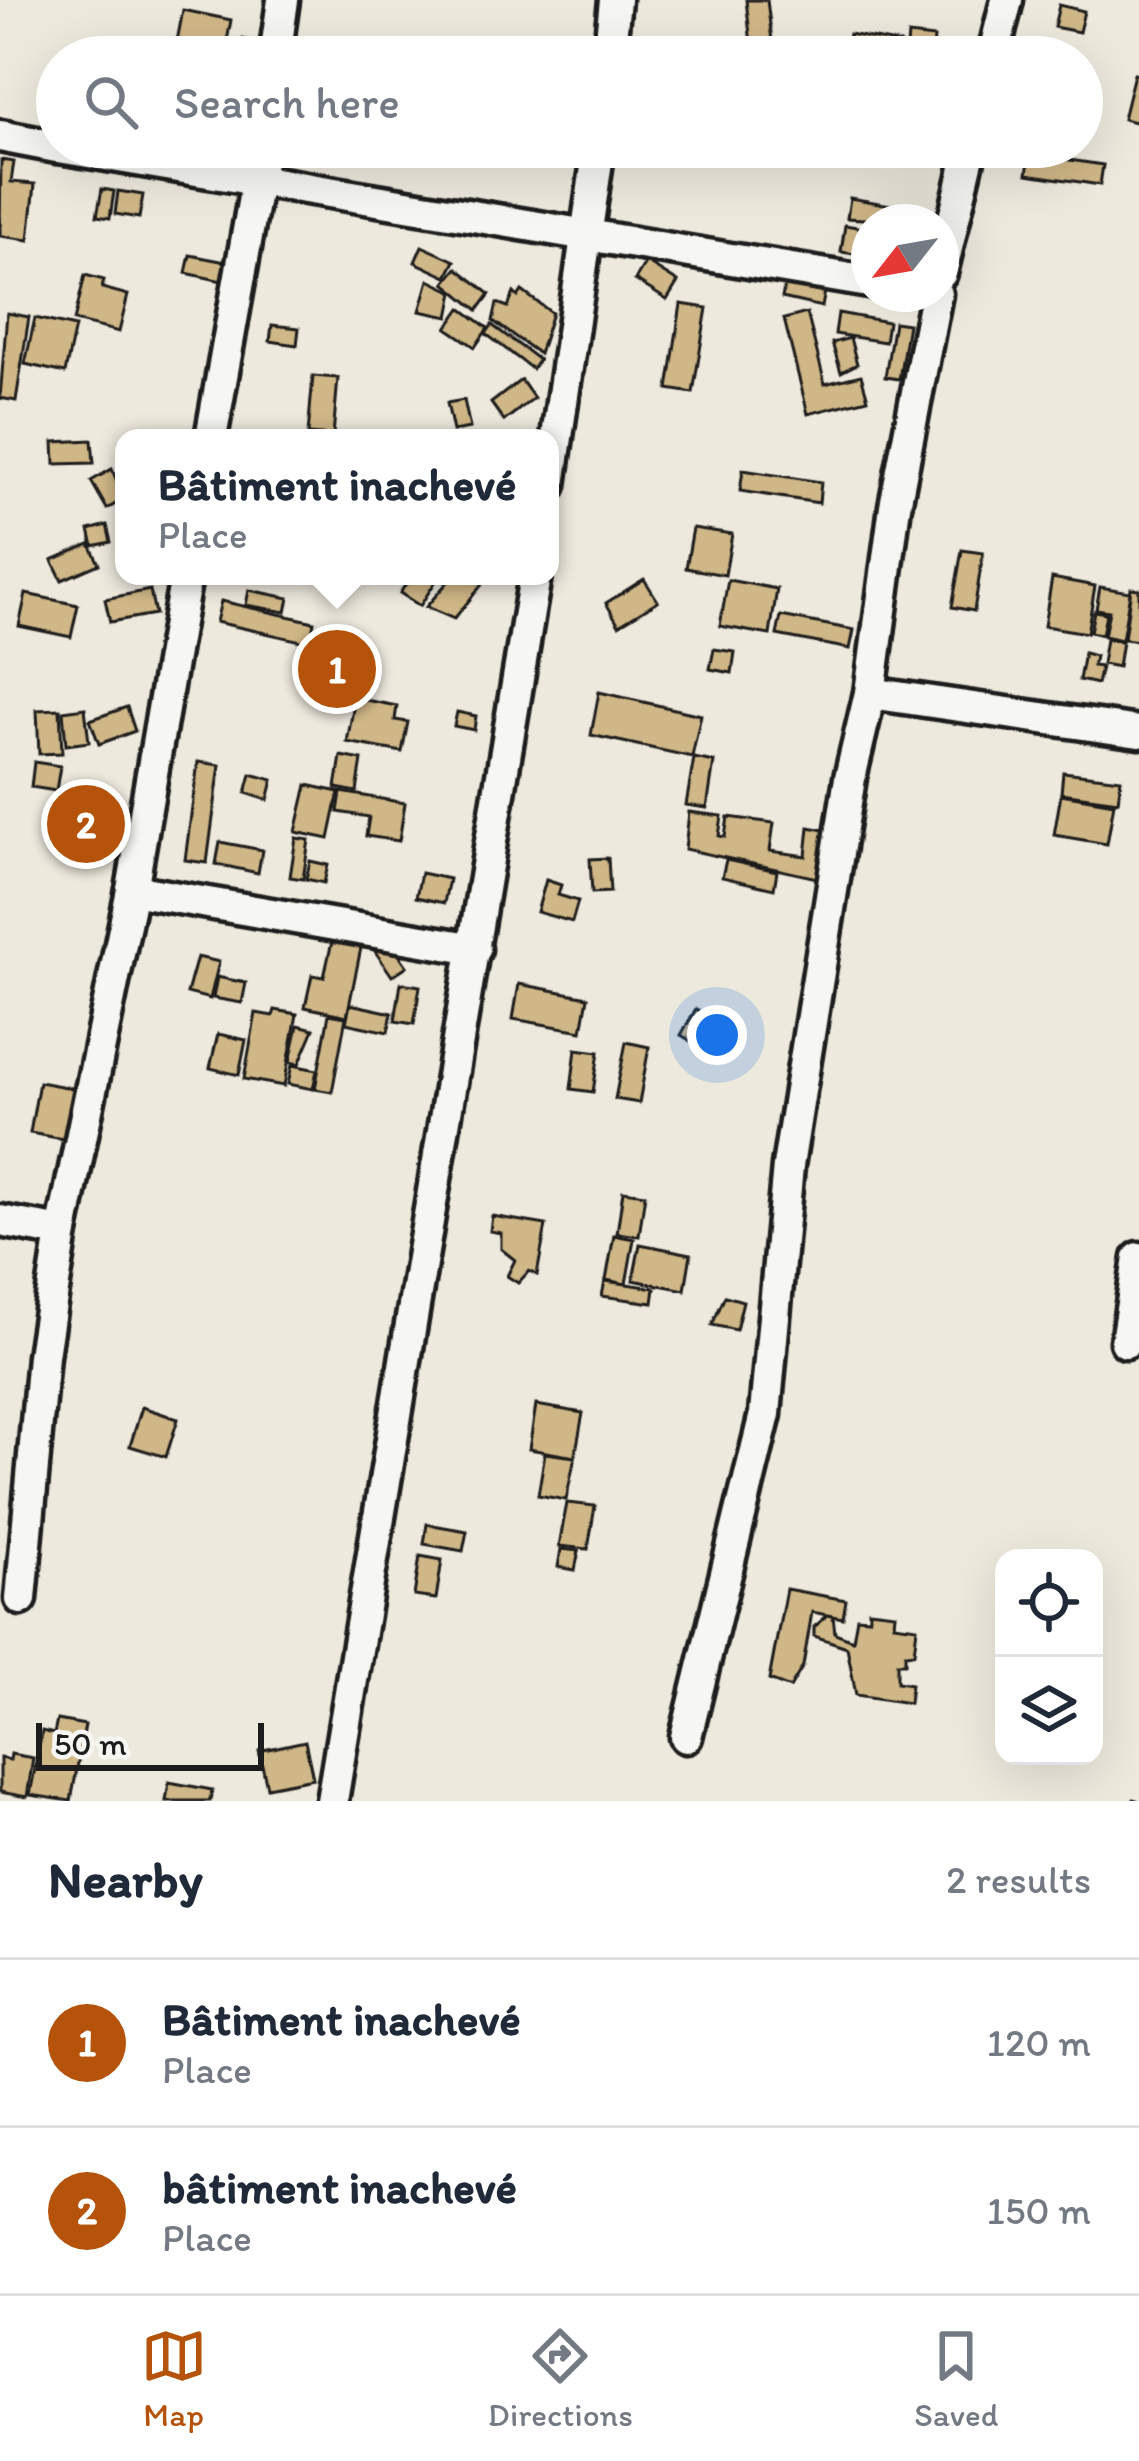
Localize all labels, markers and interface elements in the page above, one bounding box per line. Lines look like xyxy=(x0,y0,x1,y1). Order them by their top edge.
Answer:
search box xyxy=(36,36,1103,168)
icon: search xyxy=(78,69,144,135)
text: Search here xyxy=(174,75,400,129)
north arrow xyxy=(851,204,959,312)
popup xyxy=(115,429,559,585)
text: Bâtiment inachevé xyxy=(158,457,516,511)
text: Place xyxy=(158,511,248,558)
pin: 1 xyxy=(298,624,376,714)
pin: 2 xyxy=(47,779,125,869)
your location xyxy=(687,1005,747,1065)
map controls xyxy=(995,1549,1103,1765)
button: locate xyxy=(995,1549,1103,1657)
button: layers xyxy=(995,1657,1103,1765)
scale bar xyxy=(36,1717,264,1770)
text: 50 m xyxy=(54,1724,127,1763)
text: Nearby xyxy=(48,1849,203,1910)
text: 2 results xyxy=(946,1856,1091,1903)
text: Bâtiment inachevé xyxy=(162,1992,521,2046)
text: 1 xyxy=(78,2019,96,2066)
text: 120 m xyxy=(987,2019,1091,2066)
text: Place xyxy=(162,2046,252,2093)
text: bâtiment inachevé xyxy=(162,2160,517,2214)
text: 2 xyxy=(77,2187,97,2234)
text: 150 m xyxy=(987,2187,1091,2234)
text: Place xyxy=(162,2214,252,2261)
tab: Map xyxy=(141,2323,207,2434)
tab: Directions xyxy=(488,2323,633,2434)
tab: Saved xyxy=(914,2323,998,2434)

